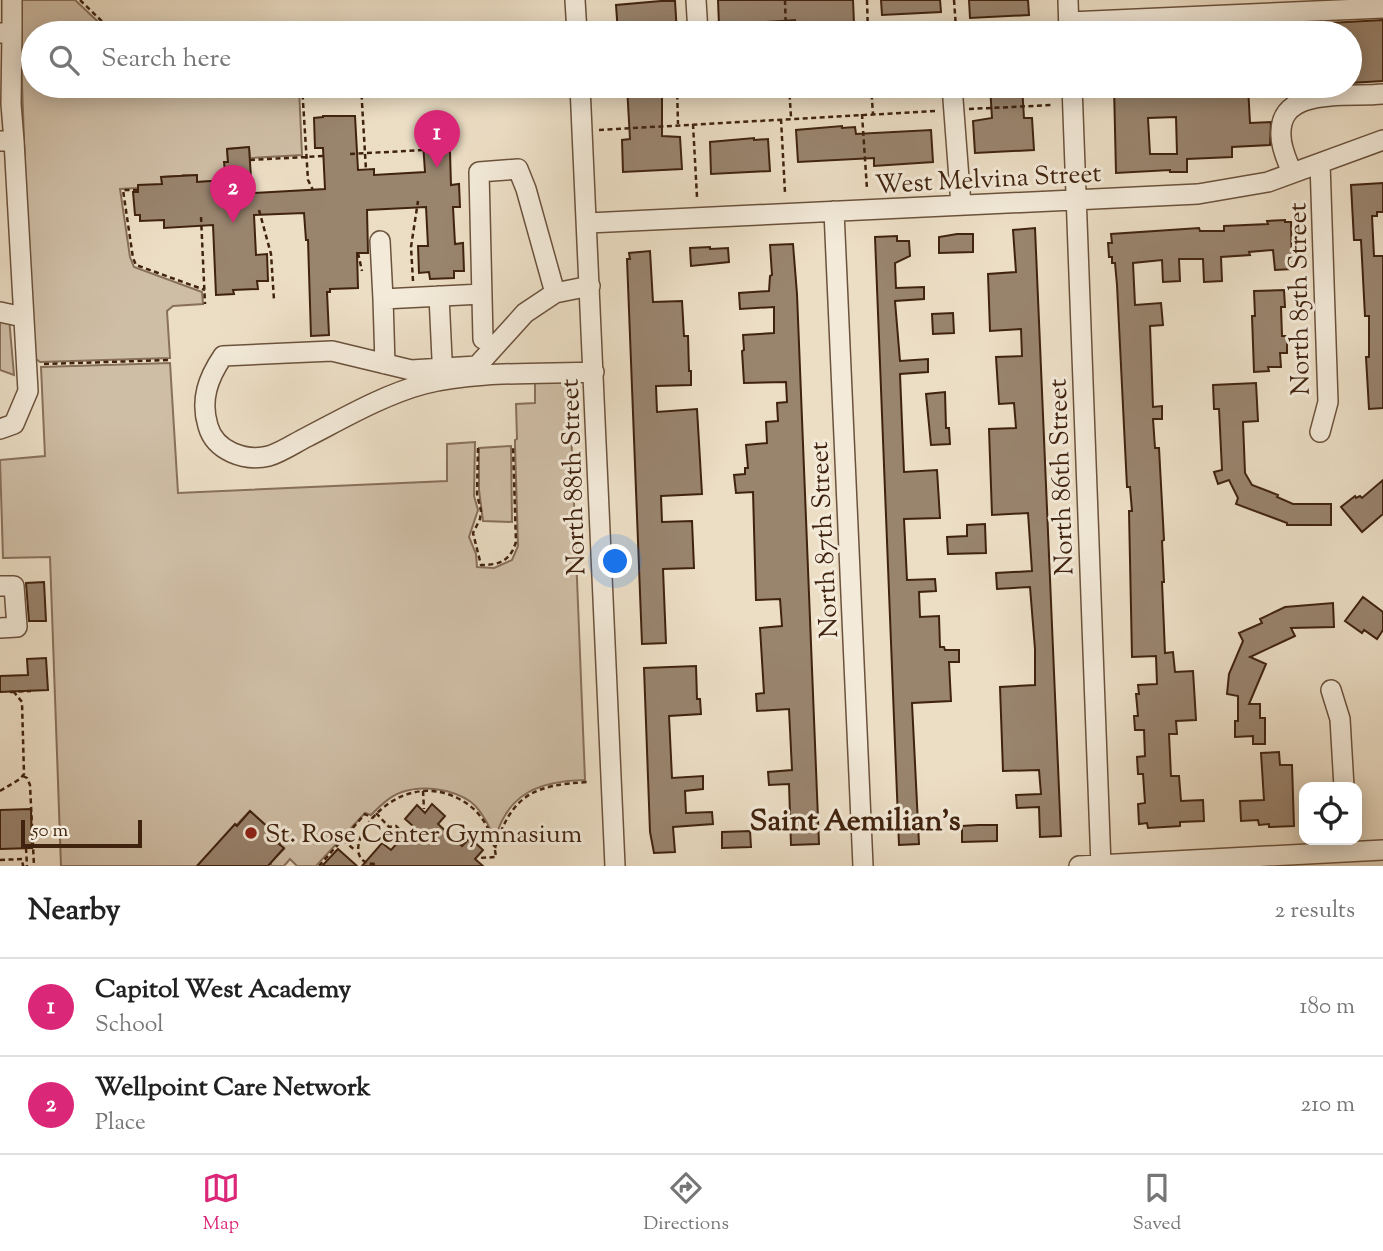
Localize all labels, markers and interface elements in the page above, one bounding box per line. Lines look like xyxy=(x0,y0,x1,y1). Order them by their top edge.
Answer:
search box xyxy=(21,21,1362,98)
icon: search xyxy=(45,41,83,79)
text: Search here xyxy=(101,41,231,78)
pin: 1 xyxy=(414,110,460,168)
street label: West Melvina Street xyxy=(874,156,1102,205)
pin: 2 xyxy=(210,165,256,223)
street label: North 85th Street xyxy=(1280,202,1321,396)
street label: North 88th Street xyxy=(553,378,596,576)
street label: North 86th Street xyxy=(1041,378,1084,576)
street label: North 87th Street xyxy=(802,440,849,639)
your location xyxy=(598,544,632,578)
map controls xyxy=(1299,782,1362,845)
button: locate xyxy=(1299,782,1362,845)
district label: Saint Aemilian's xyxy=(750,801,961,844)
scale bar xyxy=(21,817,142,849)
place label: St. Rose Center Gymnasium xyxy=(265,817,582,854)
text: 50 m xyxy=(32,818,68,845)
marker: St. Rose Center Gymnasium xyxy=(243,825,259,841)
text: Nearby xyxy=(28,890,120,933)
text: 2 results xyxy=(1275,895,1355,928)
text: Capitol West Academy xyxy=(95,972,351,1009)
text: 1 xyxy=(47,991,55,1024)
text: 180 m xyxy=(1300,991,1355,1024)
text: School xyxy=(95,1009,164,1042)
text: Wellpoint Care Network xyxy=(95,1070,371,1107)
text: 2 xyxy=(46,1089,56,1122)
text: 210 m xyxy=(1301,1089,1355,1122)
text: Place xyxy=(95,1107,146,1140)
tab: Map xyxy=(202,1169,240,1238)
tab: Directions xyxy=(643,1169,729,1238)
tab: Saved xyxy=(1132,1169,1181,1238)

